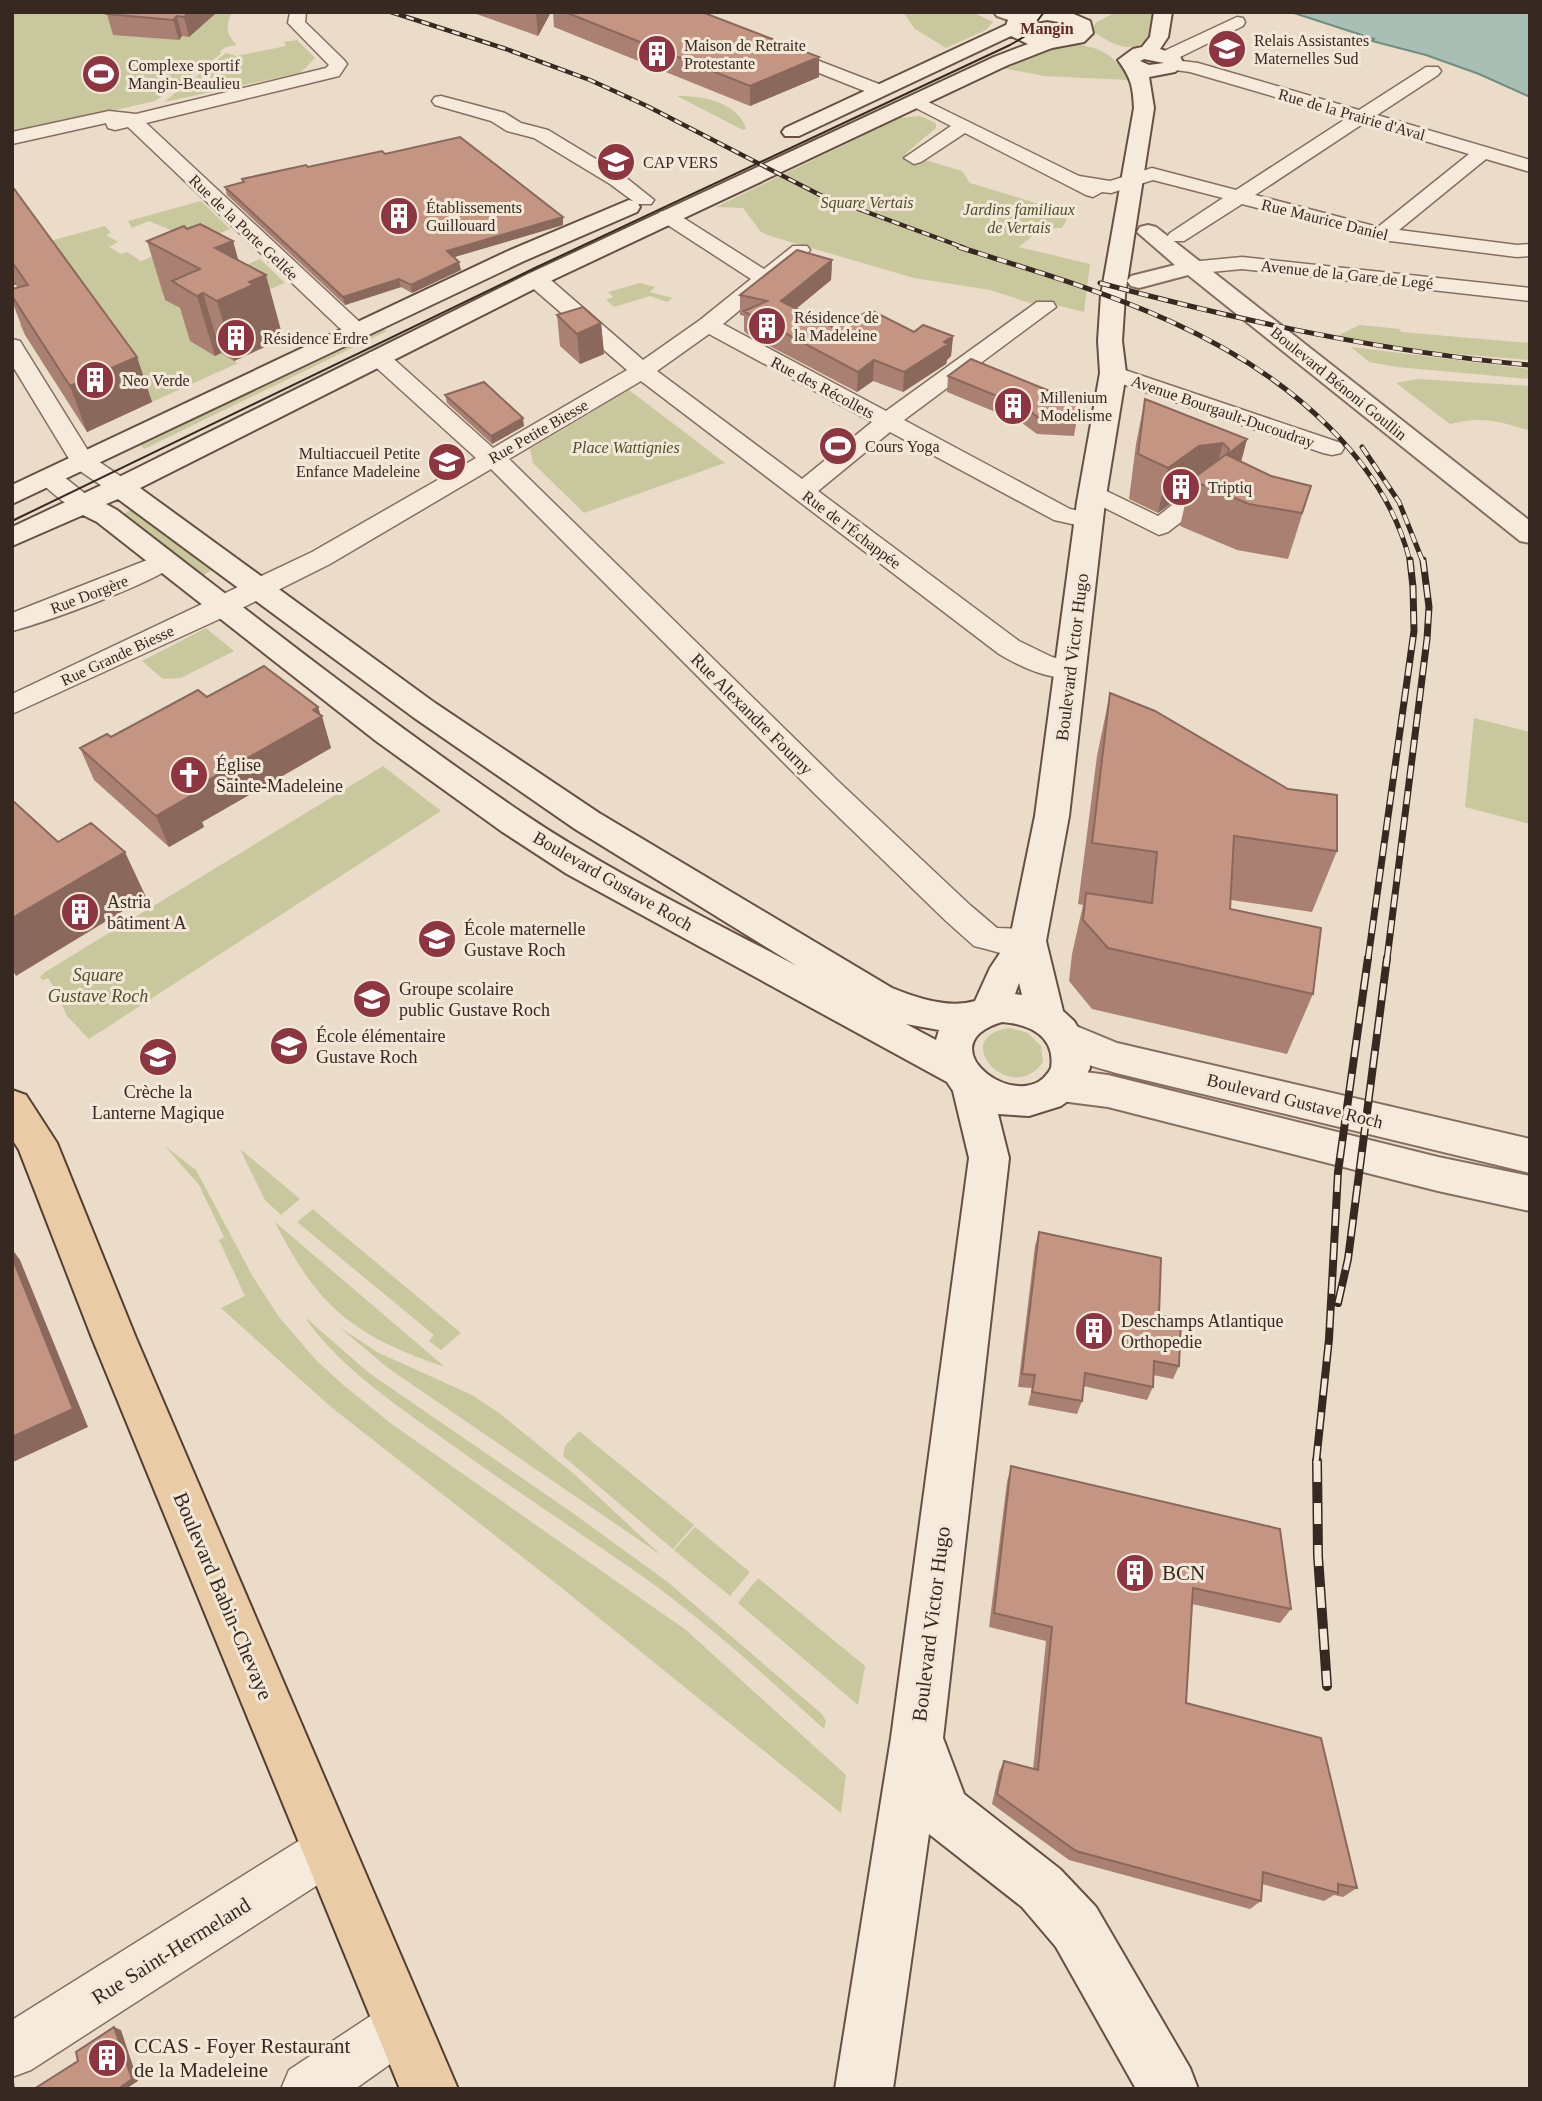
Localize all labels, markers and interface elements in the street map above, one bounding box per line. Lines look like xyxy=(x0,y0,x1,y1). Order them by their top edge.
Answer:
district label: Mangin xyxy=(1020,20,1074,38)
school or university icon: Relais Assistantes Maternelles Sud xyxy=(1206,28,1248,70)
place label: Relais Assistantes Maternelles Sud xyxy=(1254,32,1369,67)
building icon: Maison de Retraite Protestante xyxy=(636,33,678,75)
place label: Maison de Retraite Protestante xyxy=(684,37,806,72)
sports icon: Complexe sportif Mangin-Beaulieu xyxy=(80,53,122,95)
place label: Complexe sportif Mangin-Beaulieu xyxy=(128,57,240,93)
street label: Rue de la Prairie d'Aval xyxy=(1277,85,1428,144)
school or university icon: CAP VERS xyxy=(595,141,637,183)
place label: CAP VERS xyxy=(643,154,718,171)
street label: Rue de la Porte Gellée xyxy=(186,171,301,283)
park label: Square Vertais xyxy=(820,194,914,212)
building icon: Établissements Guillouard xyxy=(378,195,420,237)
street label: Rue Maurice Daniel xyxy=(1260,196,1390,244)
place label: Établissements Guillouard xyxy=(426,198,522,234)
park label: Jardins familiaux de Vertais xyxy=(963,201,1075,236)
street label: Avenue de la Gare de Legé xyxy=(1260,257,1434,293)
building icon: Résidence de la Madeleine xyxy=(746,305,788,347)
place label: Résidence de la Madeleine xyxy=(794,309,879,344)
building icon: Résidence Erdre xyxy=(215,317,257,359)
street label: Boulevard Bénoni Goullin xyxy=(1267,323,1410,443)
place label: Résidence Erdre xyxy=(263,330,368,347)
street label: Rue des Récollets xyxy=(768,353,877,422)
building icon: Neo Verde xyxy=(74,359,116,401)
place label: Neo Verde xyxy=(122,372,190,389)
street label: Avenue Bourgault-Ducoudray xyxy=(1129,372,1317,452)
building icon: Millenium Modelisme xyxy=(992,385,1034,427)
place label: Millenium Modelisme xyxy=(1040,389,1112,424)
street label: Rue Petite Biesse xyxy=(486,396,591,467)
sports icon: Cours Yoga xyxy=(817,425,859,467)
place label: Cours Yoga xyxy=(865,438,940,456)
park label: Place Wattignies xyxy=(571,439,680,457)
school or university icon: Multiaccueil Petite Enfance Madeleine xyxy=(426,441,468,483)
place label: Multiaccueil Petite Enfance Madeleine xyxy=(296,445,420,480)
building icon: Triptiq xyxy=(1160,466,1202,508)
place label: Triptiq xyxy=(1208,479,1252,497)
street label: Rue de l'Échappée xyxy=(799,486,905,573)
street label: Rue Dorgère xyxy=(48,572,131,618)
street label: Boulevard Victor Hugo xyxy=(1052,572,1092,742)
street label: Rue Grande Biesse xyxy=(58,622,176,689)
street label: Rue Alexandre Fourny xyxy=(687,649,817,779)
church icon: Église Sainte-Madeleine xyxy=(168,754,210,796)
place label: Église Sainte-Madeleine xyxy=(216,754,343,796)
street label: Boulevard Gustave Roch xyxy=(530,827,696,935)
building icon: Astria bâtiment A xyxy=(59,891,101,933)
place label: Astria bâtiment A xyxy=(107,892,187,933)
school or university icon: École maternelle Gustave Roch xyxy=(416,918,458,960)
place label: École maternelle Gustave Roch xyxy=(464,918,585,960)
park label: Square Gustave Roch xyxy=(48,965,148,1006)
school or university icon: Groupe scolaire public Gustave Roch xyxy=(351,978,393,1020)
place label: Groupe scolaire public Gustave Roch xyxy=(399,979,550,1020)
school or university icon: École élémentaire Gustave Roch xyxy=(268,1025,310,1067)
place label: École élémentaire Gustave Roch xyxy=(316,1025,445,1067)
school or university icon: Crèche la Lanterne Magique xyxy=(137,1036,179,1078)
street label: Boulevard Gustave Roch xyxy=(1205,1069,1385,1133)
place label: Crèche la Lanterne Magique xyxy=(92,1082,224,1123)
building icon: Deschamps Atlantique Orthopedie xyxy=(1073,1310,1115,1352)
place label: Deschamps Atlantique Orthopedie xyxy=(1121,1311,1283,1352)
street label: Boulevard Babin-Chevaye xyxy=(168,1489,278,1703)
street label: Boulevard Victor Hugo xyxy=(907,1525,955,1723)
building icon: BCN xyxy=(1114,1552,1156,1594)
place label: BCN xyxy=(1162,1561,1205,1585)
street label: Rue Saint-Hermeland xyxy=(87,1892,255,2010)
place label: CCAS - Foyer Restaurant de la Madeleine xyxy=(134,2034,351,2082)
building icon: CCAS - Foyer Restaurant de la Madeleine xyxy=(86,2037,128,2079)

